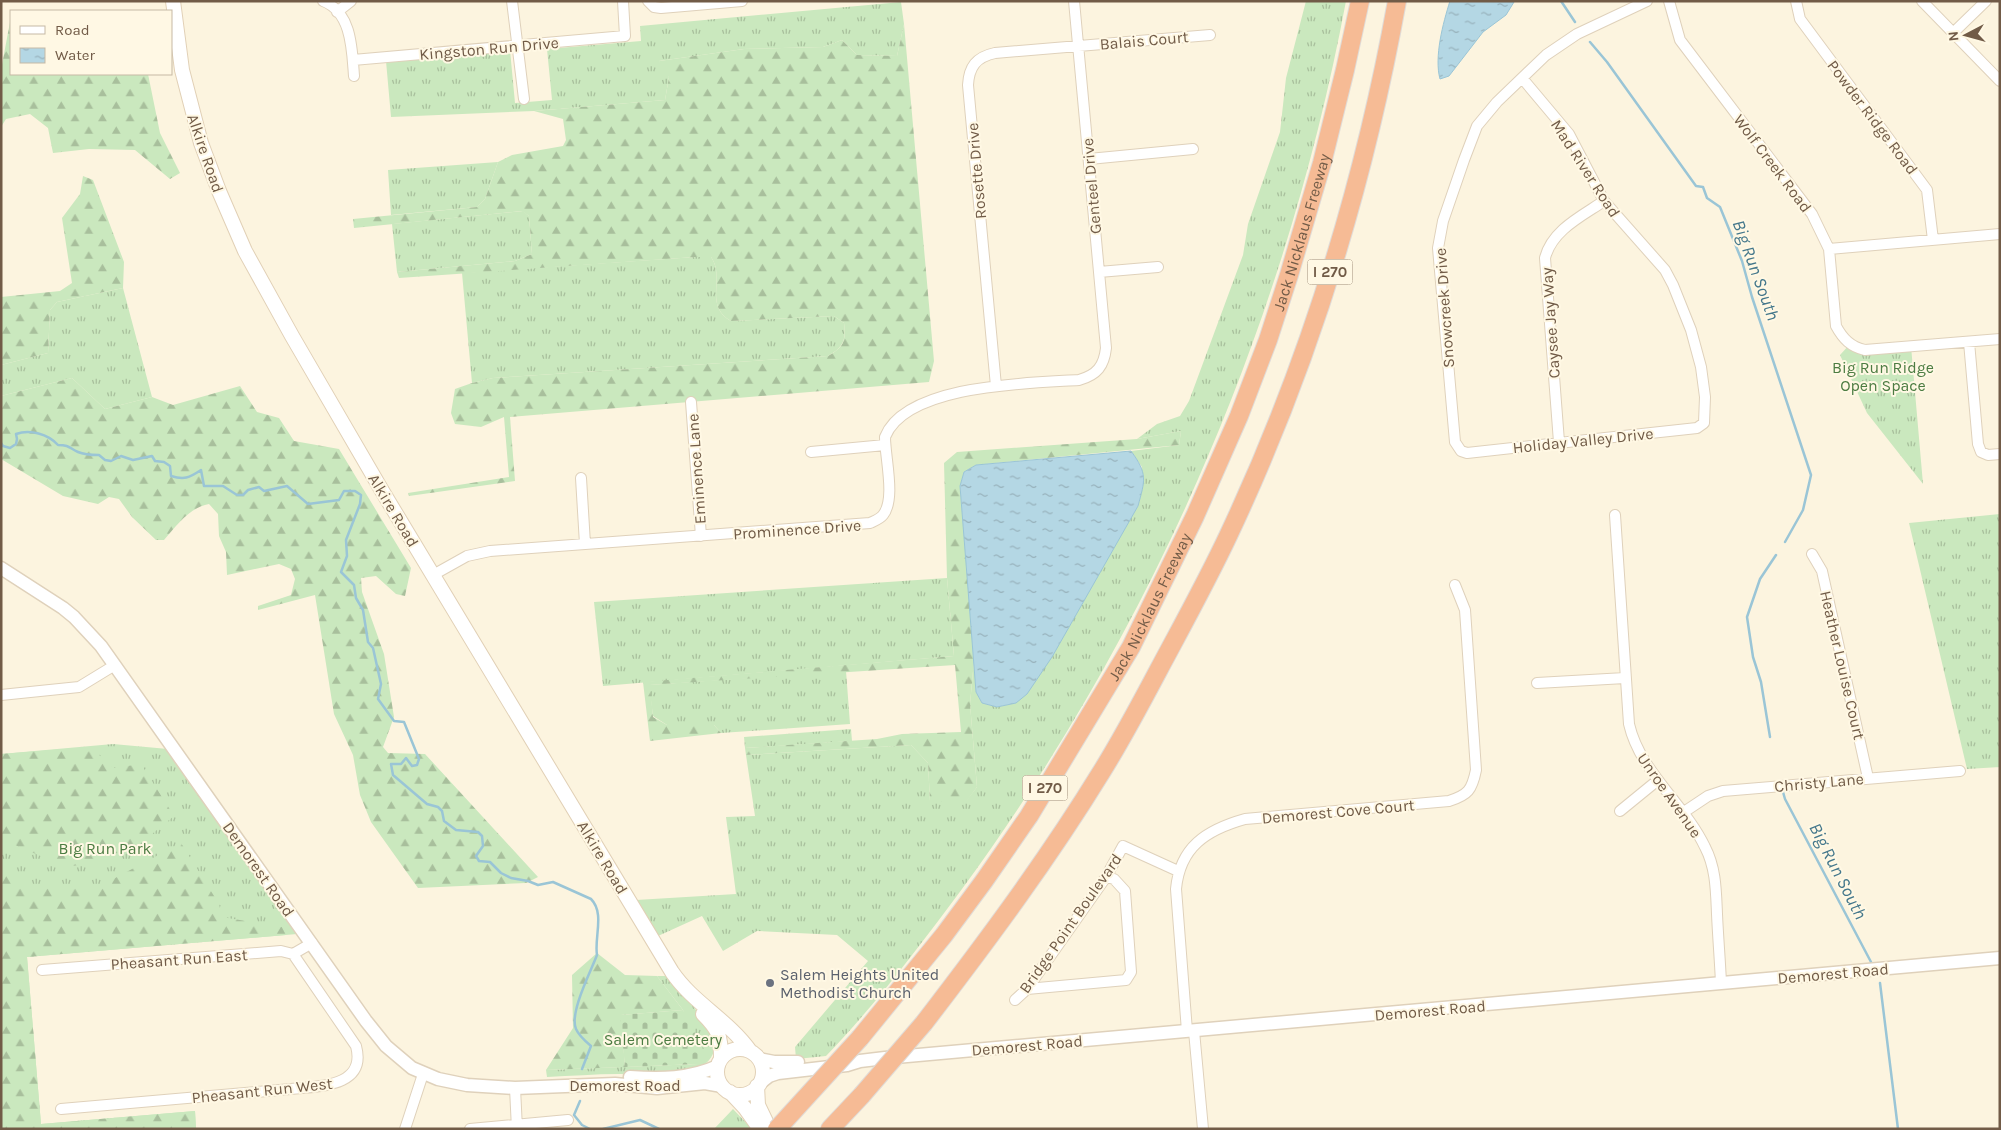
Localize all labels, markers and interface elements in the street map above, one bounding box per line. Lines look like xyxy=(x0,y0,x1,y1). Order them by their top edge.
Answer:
legend xyxy=(10,10,172,75)
north arrow xyxy=(1941,10,1991,60)
text: Road xyxy=(55,21,90,39)
street label: Balais Court xyxy=(1099,27,1189,54)
text: N xyxy=(1945,30,1963,42)
street label: Kingston Run Drive xyxy=(418,33,560,64)
text: Water xyxy=(55,46,96,64)
street label: Powder Ridge Road xyxy=(1823,56,1922,178)
street label: Wolf Creek Road xyxy=(1730,110,1816,216)
street label: Alkire Road xyxy=(183,111,228,195)
street label: Mad River Road xyxy=(1547,116,1624,221)
street label: Rosette Drive xyxy=(963,122,990,220)
street label: Genteel Drive xyxy=(1078,137,1105,235)
street label: Jack Nicklaus Freeway xyxy=(1269,151,1334,313)
water label: Big Run South xyxy=(1728,217,1784,323)
street label: Snowcreek Drive xyxy=(1431,247,1458,369)
road number: I 270 xyxy=(1308,260,1352,284)
street label: Caysee Jay Way xyxy=(1537,266,1564,379)
park label: Big Run Ridge Open Space xyxy=(1832,358,1934,395)
street label: Eminence Lane xyxy=(683,413,710,525)
street label: Holiday Valley Drive xyxy=(1512,424,1654,457)
street label: Alkire Road xyxy=(364,470,423,550)
street label: Prominence Drive xyxy=(732,516,862,543)
street label: Jack Nicklaus Freeway xyxy=(1104,529,1196,684)
street label: Heather Louise Court xyxy=(1816,589,1869,741)
street label: Unroe Avenue xyxy=(1633,749,1706,841)
street label: Christy Lane xyxy=(1773,769,1865,796)
road number: I 270 xyxy=(1022,776,1068,800)
street label: Demorest Cove Court xyxy=(1261,795,1415,828)
street label: Alkire Road xyxy=(573,817,632,897)
street label: Demorest Road xyxy=(219,818,298,920)
water label: Big Run South xyxy=(1804,819,1872,923)
park label: Big Run Park xyxy=(59,839,151,858)
street label: Bridge Point Boulevard xyxy=(1015,850,1126,997)
street label: Pheasant Run East xyxy=(110,945,248,974)
street label: Demorest Road xyxy=(1777,959,1889,988)
place label: Salem Heights United Methodist Church xyxy=(780,965,939,1002)
marker: Salem Heights United Methodist Church xyxy=(764,977,776,989)
street label: Demorest Road xyxy=(1374,996,1486,1025)
park label: Salem Cemetery xyxy=(604,1030,723,1049)
street label: Demorest Road xyxy=(971,1031,1083,1060)
street label: Pheasant Run West xyxy=(191,1074,333,1107)
street label: Demorest Road xyxy=(569,1076,681,1095)

